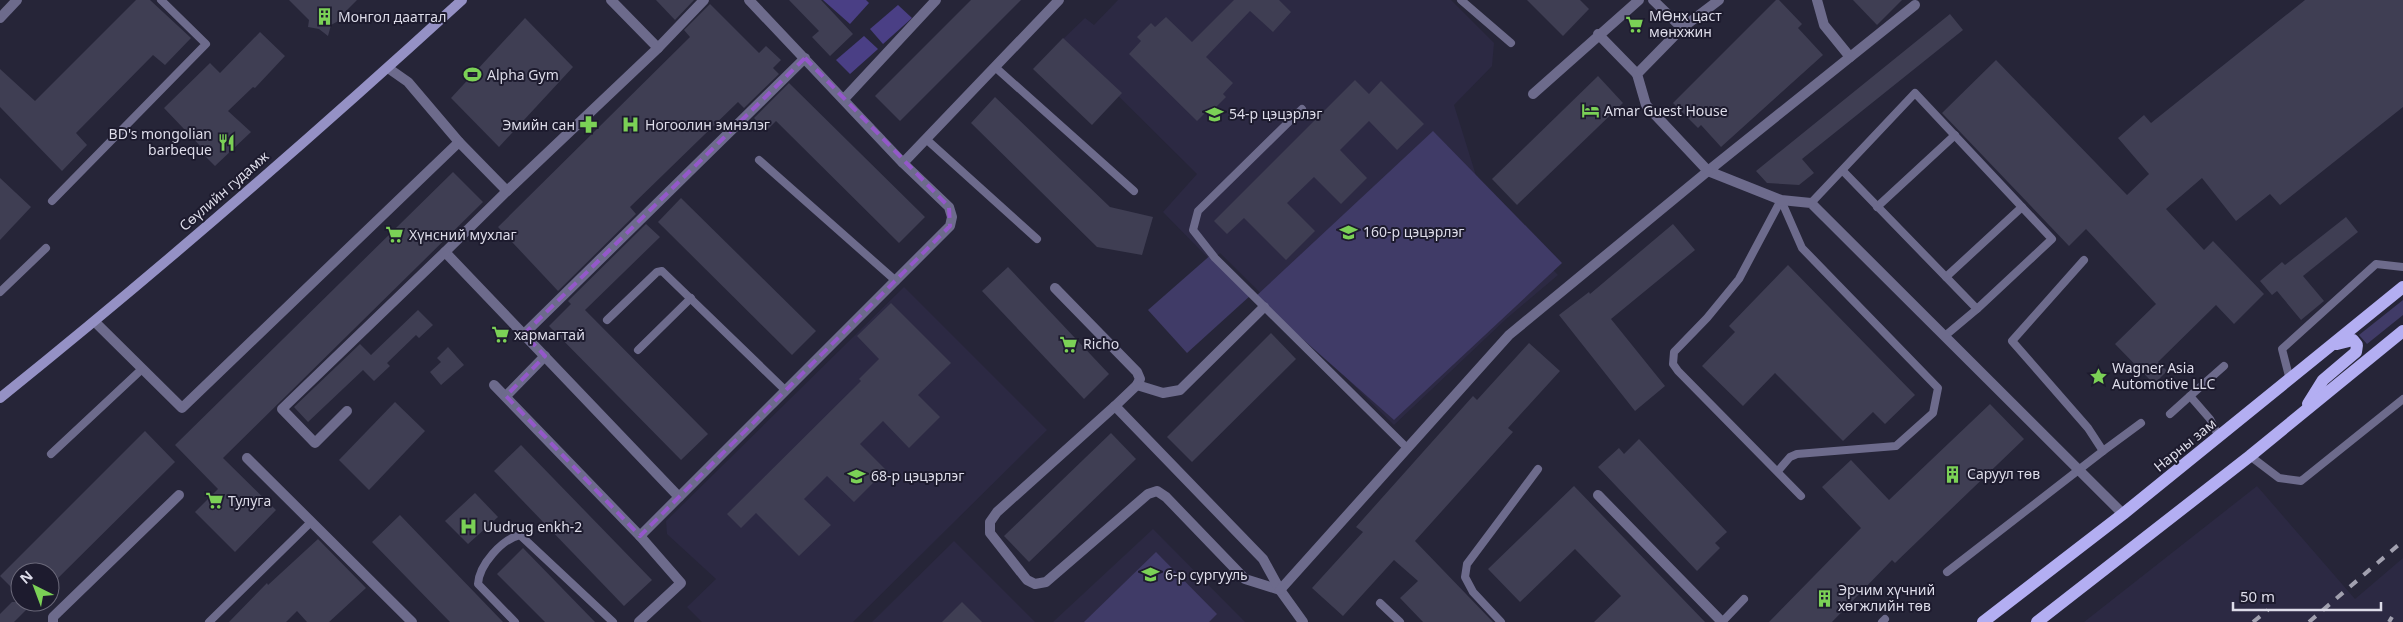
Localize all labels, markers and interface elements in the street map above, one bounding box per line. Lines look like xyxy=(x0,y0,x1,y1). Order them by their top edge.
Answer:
place label: МӨнх цаст мөнхжин xyxy=(1649,6,1722,41)
building icon: Монгол даатгал xyxy=(314,7,334,27)
place label: Монгол даатгал xyxy=(338,7,446,26)
supermarket icon: МӨнх цаст мөнхжин xyxy=(1625,14,1645,34)
sports icon: Alpha Gym xyxy=(463,65,483,85)
place label: Alpha Gym xyxy=(487,65,559,84)
hotel icon: Amar Guest House xyxy=(1580,101,1600,121)
place label: Amar Guest House xyxy=(1604,101,1728,120)
school or university icon: 54-р цэцэрлэг xyxy=(1205,104,1225,124)
place label: 54-р цэцэрлэг xyxy=(1229,104,1322,123)
place label: Эмийн сан xyxy=(502,115,575,134)
pharmacy icon: Эмийн сан xyxy=(579,115,599,135)
hospital icon: Ногоолин эмнэлэг xyxy=(621,115,641,135)
place label: Ногоолин эмнэлэг xyxy=(645,115,770,134)
place label: BD's mongolian barbeque xyxy=(109,124,212,159)
restaurant icon: BD's mongolian barbeque xyxy=(216,132,236,152)
street label: Сөүлийн гудамж xyxy=(175,146,273,235)
school or university icon: 160-р цэцэрлэг xyxy=(1339,222,1359,242)
place label: 160-р цэцэрлэг xyxy=(1363,222,1464,241)
supermarket icon: Хүнсний мухлаг xyxy=(385,225,405,245)
place label: Хүнсний мухлаг xyxy=(409,225,517,244)
supermarket icon: хармагтай xyxy=(490,325,510,345)
place label: хармагтай xyxy=(514,325,585,344)
supermarket icon: Richo xyxy=(1059,334,1079,354)
place label: Richo xyxy=(1083,334,1119,353)
place label: Wagner Asia Automotive LLC xyxy=(2112,358,2215,393)
place icon: Wagner Asia Automotive LLC xyxy=(2088,366,2108,386)
street label: Нарны зам xyxy=(2150,414,2220,476)
building icon: Саруул төв xyxy=(1943,464,1963,484)
place label: Саруул төв xyxy=(1967,464,2040,483)
school or university icon: 68-р цэцэрлэг xyxy=(847,466,867,486)
place label: 68-р цэцэрлэг xyxy=(871,466,964,485)
supermarket icon: Тулуга xyxy=(204,491,224,511)
place label: Тулуга xyxy=(228,491,271,510)
hospital icon: Uudrug enkh-2 xyxy=(459,517,479,537)
place label: Uudrug enkh-2 xyxy=(483,517,582,536)
north arrow xyxy=(10,562,60,612)
school or university icon: 6-р сургууль xyxy=(1141,565,1161,585)
place label: 6-р сургууль xyxy=(1165,565,1248,584)
text: N xyxy=(15,566,37,588)
place label: Эрчим хүчний хөгжлийн төв xyxy=(1838,580,1935,615)
scale bar xyxy=(2233,580,2380,612)
text: 50 m xyxy=(2240,586,2275,606)
building icon: Эрчим хүчний хөгжлийн төв xyxy=(1814,588,1834,608)

